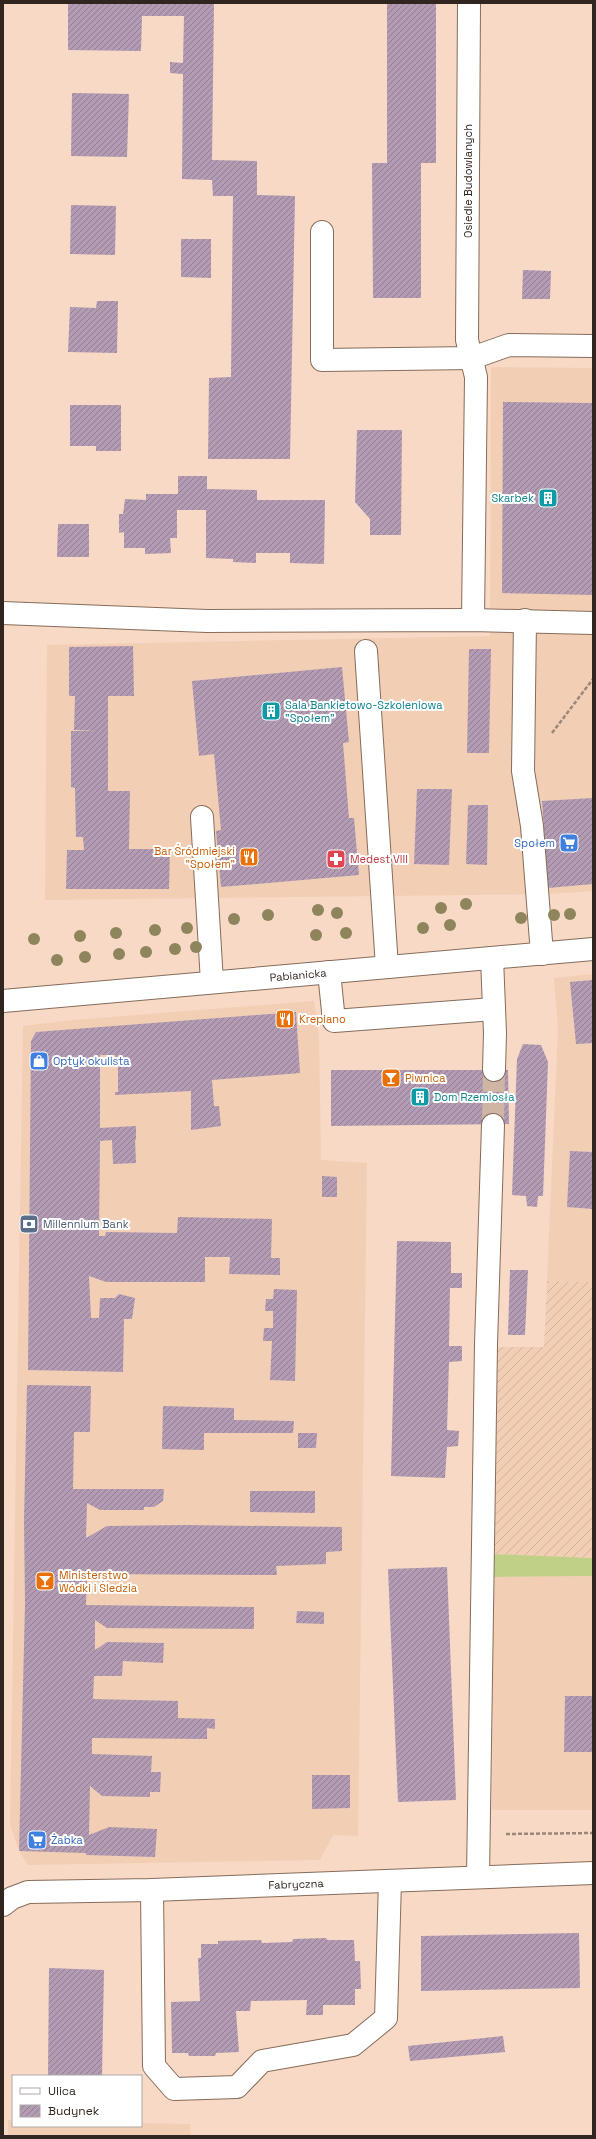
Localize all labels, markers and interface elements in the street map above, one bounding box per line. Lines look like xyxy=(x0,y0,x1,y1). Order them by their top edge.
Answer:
street label: Osiedle Budowlanych xyxy=(461,124,475,238)
building icon: Skarbek xyxy=(537,487,559,509)
place label: Skarbek xyxy=(491,491,534,505)
place label: Sala Bankietowo-Szkoleniowa "Społem" xyxy=(285,698,443,725)
building icon: Sala Bankietowo-Szkoleniowa "Społem" xyxy=(260,700,282,722)
supermarket icon: Społem xyxy=(558,832,580,854)
place label: Społem xyxy=(514,836,555,850)
place label: Bar Śródmiejski "Społem" xyxy=(154,843,235,871)
restaurant icon: Bar Śródmiejski "Społem" xyxy=(238,846,260,868)
pharmacy icon: Medest VIII xyxy=(325,848,347,870)
place label: Medest VIII xyxy=(350,852,408,866)
street label: Pabianicka xyxy=(269,965,328,984)
restaurant icon: Krepiano xyxy=(274,1008,296,1030)
place label: Krepiano xyxy=(299,1012,346,1026)
shop icon: Optyk okulista xyxy=(28,1050,50,1072)
place label: Optyk okulista xyxy=(53,1054,130,1068)
bar icon: Piwnica xyxy=(380,1067,402,1089)
place label: Piwnica xyxy=(405,1071,446,1085)
building icon: Dom Rzemiosła xyxy=(409,1086,431,1108)
place label: Dom Rzemiosła xyxy=(434,1090,515,1104)
bank icon: Millennium Bank xyxy=(18,1213,40,1235)
place label: Millennium Bank xyxy=(43,1217,129,1231)
place label: Ministerstwo Wódki i Śledzia xyxy=(59,1568,138,1595)
bar icon: Ministerstwo Wódki i Śledzia xyxy=(34,1570,56,1592)
supermarket icon: Żabka xyxy=(26,1829,48,1851)
place label: Żabka xyxy=(51,1833,84,1847)
street label: Fabryczna xyxy=(268,1876,325,1892)
legend xyxy=(12,2075,142,2127)
text: Ulica xyxy=(48,2083,76,2099)
text: Budynek xyxy=(48,2103,100,2119)

